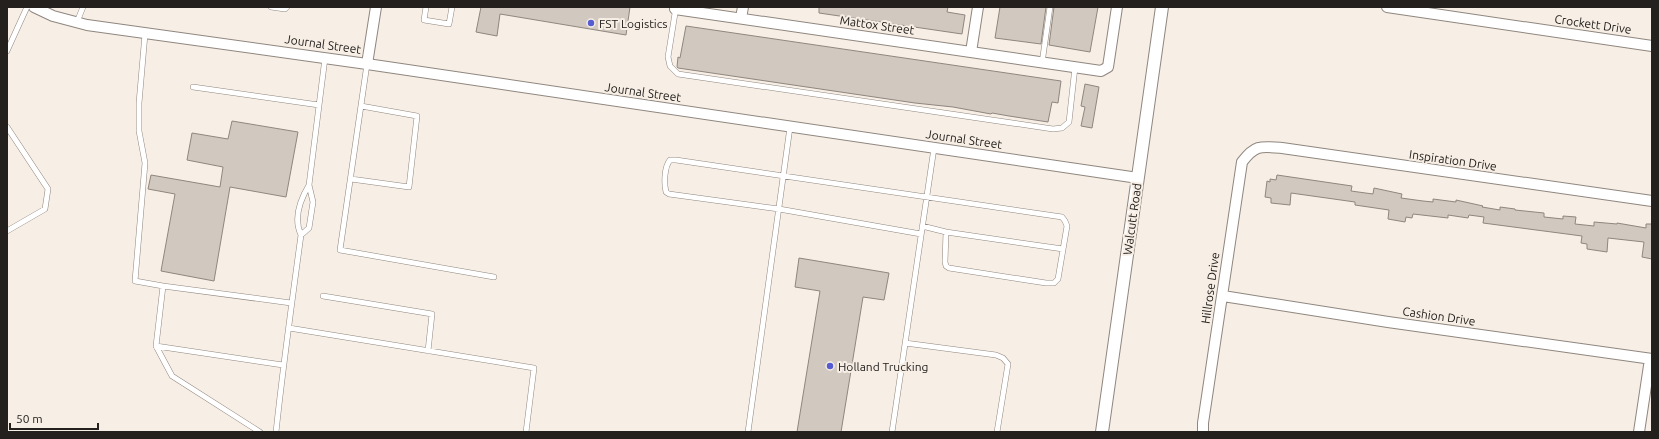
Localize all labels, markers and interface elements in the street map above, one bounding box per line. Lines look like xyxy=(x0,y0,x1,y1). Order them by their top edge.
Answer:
street label: Crockett Drive xyxy=(1554,12,1632,36)
street label: Mattox Street xyxy=(839,13,915,37)
place label: FST Logistics xyxy=(599,17,668,30)
marker: FST Logistics xyxy=(586,18,596,28)
street label: Journal Street xyxy=(284,32,362,56)
street label: Journal Street xyxy=(604,80,682,104)
street label: Journal Street xyxy=(925,127,1003,151)
street label: Inspiration Drive xyxy=(1408,147,1498,173)
street label: Walcutt Road xyxy=(1121,182,1143,256)
street label: Hillrose Drive xyxy=(1199,251,1221,325)
street label: Cashion Drive xyxy=(1402,304,1476,328)
place label: Holland Trucking xyxy=(838,360,928,373)
marker: Holland Trucking xyxy=(825,361,835,371)
scale bar xyxy=(10,405,98,431)
text: 50 m xyxy=(16,412,43,425)

